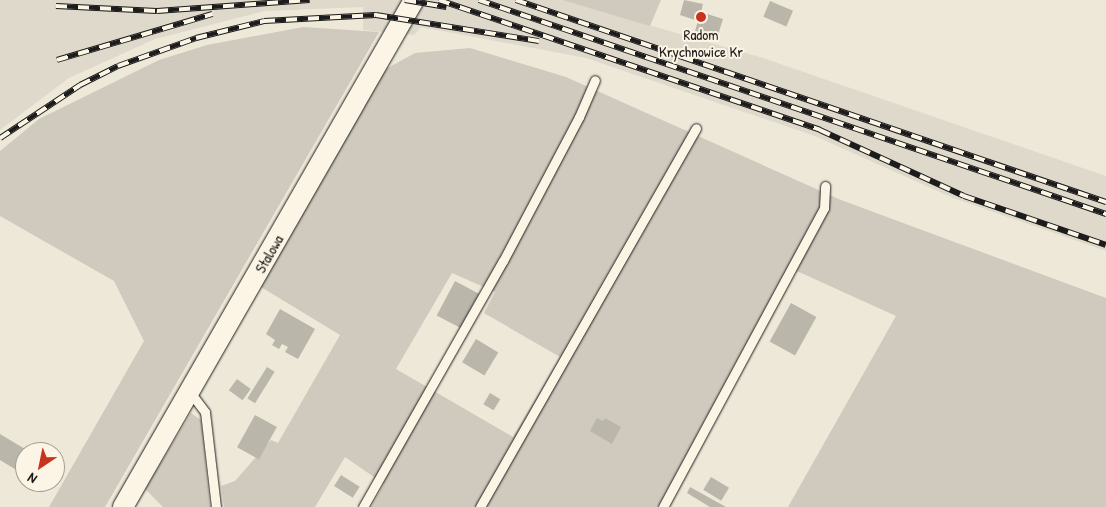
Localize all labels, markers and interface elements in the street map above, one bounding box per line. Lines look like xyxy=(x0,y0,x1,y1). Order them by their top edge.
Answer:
marker: Radom Krychnowice Kr xyxy=(695,11,707,23)
place label: Radom Krychnowice Kr xyxy=(659,25,743,60)
street label: Stalowa xyxy=(251,232,287,276)
north arrow xyxy=(15,442,65,492)
text: N xyxy=(23,469,40,489)

